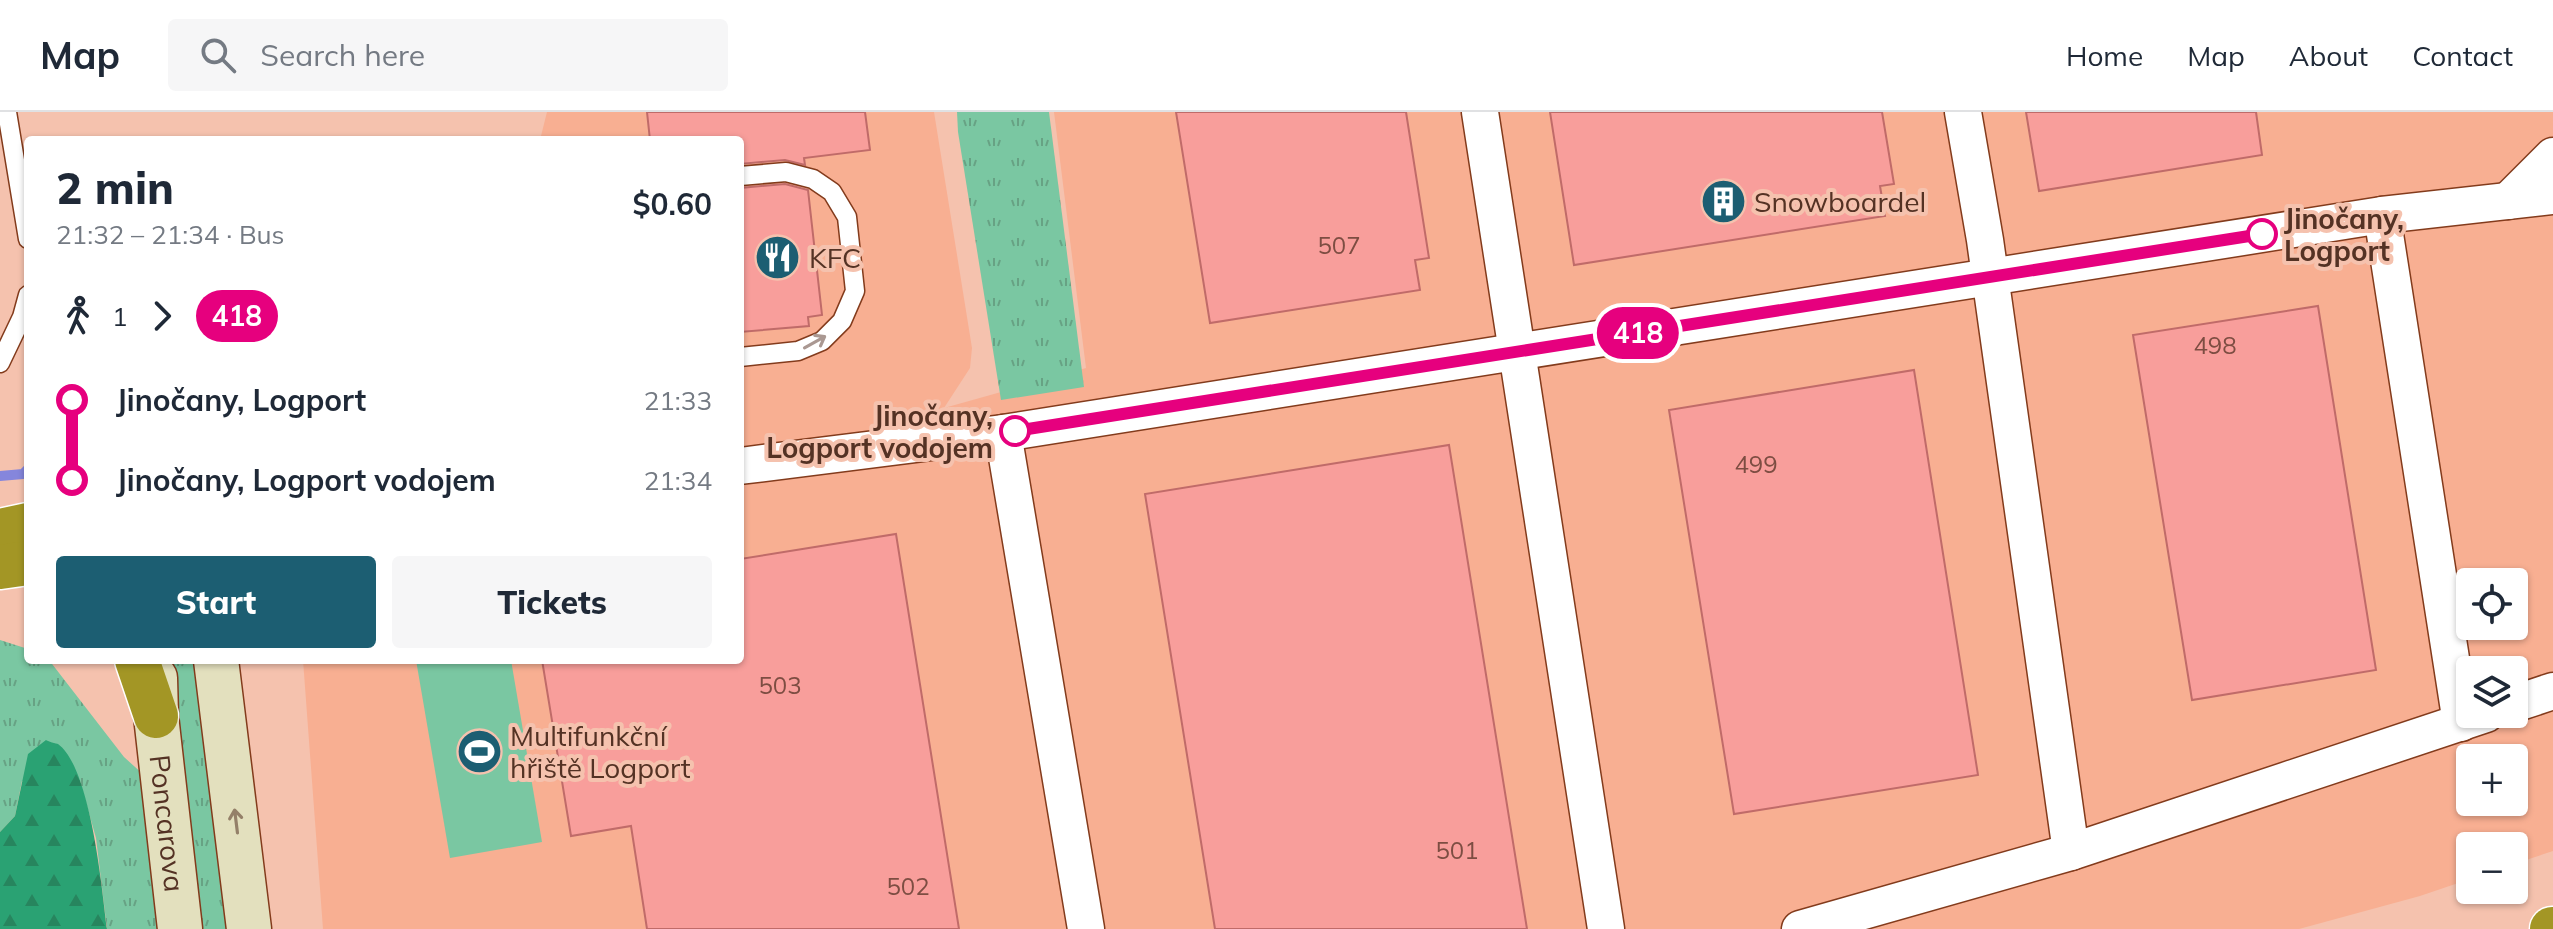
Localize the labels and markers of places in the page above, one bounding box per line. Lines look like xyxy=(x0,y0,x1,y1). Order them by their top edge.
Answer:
building icon: Snowboardel xyxy=(1699,177,1747,225)
place label: Snowboardel xyxy=(1754,184,1926,219)
place label: Jinočany, Logport xyxy=(2284,201,2404,268)
marker: Jinočany, Logport xyxy=(2247,219,2277,249)
restaurant icon: KFC xyxy=(754,233,802,281)
place label: KFC xyxy=(809,240,861,275)
place label: Jinočany, Logport vodojem xyxy=(766,398,993,465)
marker: Jinočany, Logport vodojem xyxy=(1000,416,1030,446)
place label: Multifunkční hřiště Logport xyxy=(510,718,691,785)
sports icon: Multifunkční hřiště Logport xyxy=(455,727,503,775)

